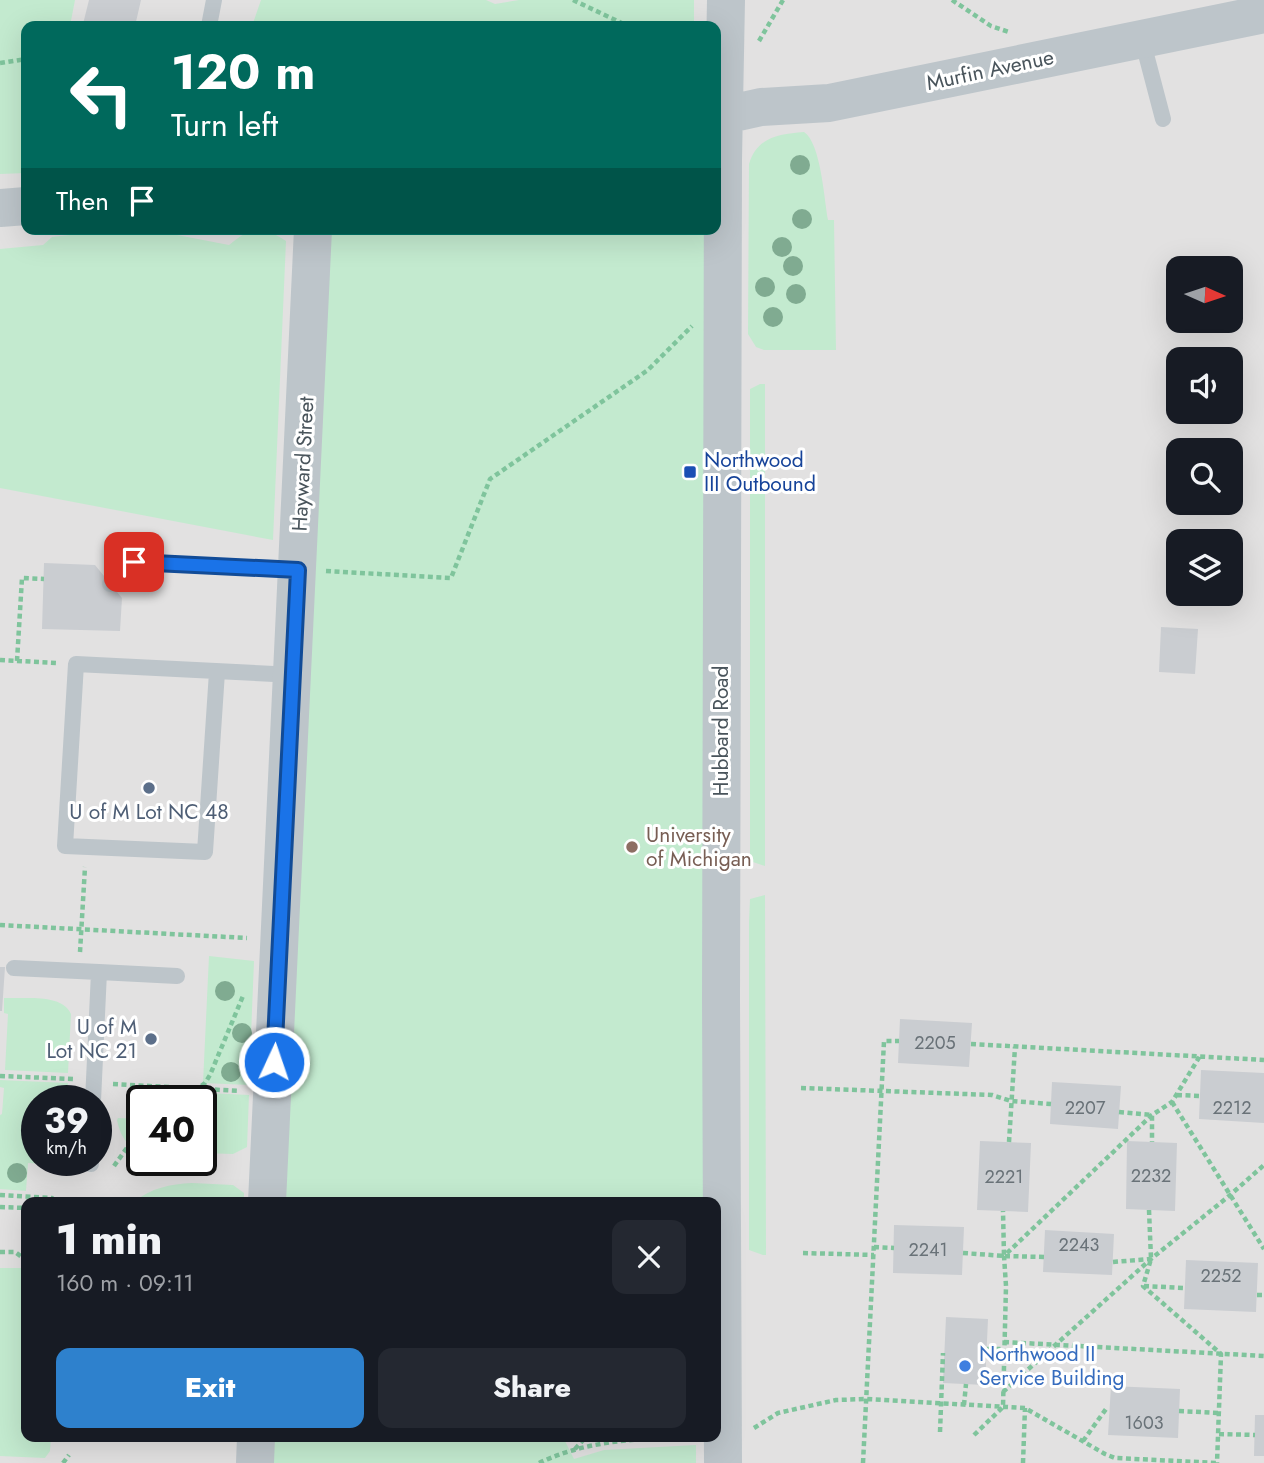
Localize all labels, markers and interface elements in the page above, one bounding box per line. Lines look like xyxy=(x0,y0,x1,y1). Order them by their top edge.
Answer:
text: 120 m xyxy=(171,37,315,107)
street label: Murfin Avenue xyxy=(924,42,1057,98)
icon: left xyxy=(56,49,147,140)
text: Turn left xyxy=(171,102,278,148)
text: Then xyxy=(56,182,109,220)
icon: arrive xyxy=(123,182,161,220)
north arrow xyxy=(1166,256,1242,332)
map controls xyxy=(1166,256,1243,606)
button: sound xyxy=(1166,347,1243,424)
street label: Hayward Street xyxy=(284,396,322,532)
button: search xyxy=(1166,438,1243,515)
place label: Northwood III Outbound xyxy=(704,445,816,499)
marker: Northwood III Outbound xyxy=(682,464,698,480)
button: layers xyxy=(1166,529,1243,606)
pin xyxy=(104,532,164,592)
icon: arrive xyxy=(115,543,153,581)
street label: Hubbard Road xyxy=(706,666,736,796)
marker: U of M Lot NC 48 xyxy=(141,780,157,796)
place label: U of M Lot NC 48 xyxy=(69,797,229,827)
place label: University of Michigan xyxy=(646,820,752,874)
marker: University of Michigan xyxy=(624,839,640,855)
place label: U of M Lot NC 21 xyxy=(46,1012,137,1066)
position arrow xyxy=(237,1025,311,1099)
house number: 2205 xyxy=(914,1030,956,1056)
marker: U of M Lot NC 21 xyxy=(143,1031,159,1047)
speed limit sign: 40 xyxy=(126,1085,217,1176)
house number: 2207 xyxy=(1065,1095,1106,1121)
house number: 2212 xyxy=(1213,1095,1251,1121)
text: 39 xyxy=(44,1096,89,1146)
text: km/h xyxy=(46,1135,87,1161)
house number: 2232 xyxy=(1131,1163,1171,1189)
house number: 2221 xyxy=(985,1164,1023,1190)
text: 1 min xyxy=(56,1209,162,1270)
button: close xyxy=(612,1220,686,1294)
house number: 2243 xyxy=(1059,1232,1100,1258)
house number: 2241 xyxy=(908,1237,948,1263)
house number: 2252 xyxy=(1201,1263,1241,1289)
text: 160 m · 09:11 xyxy=(56,1266,194,1300)
place label: Northwood II Service Building xyxy=(979,1339,1124,1393)
button: Exit xyxy=(56,1348,364,1428)
button: Share xyxy=(378,1348,686,1428)
marker: Northwood II Service Building xyxy=(957,1358,973,1374)
house number: 1603 xyxy=(1124,1410,1164,1436)

